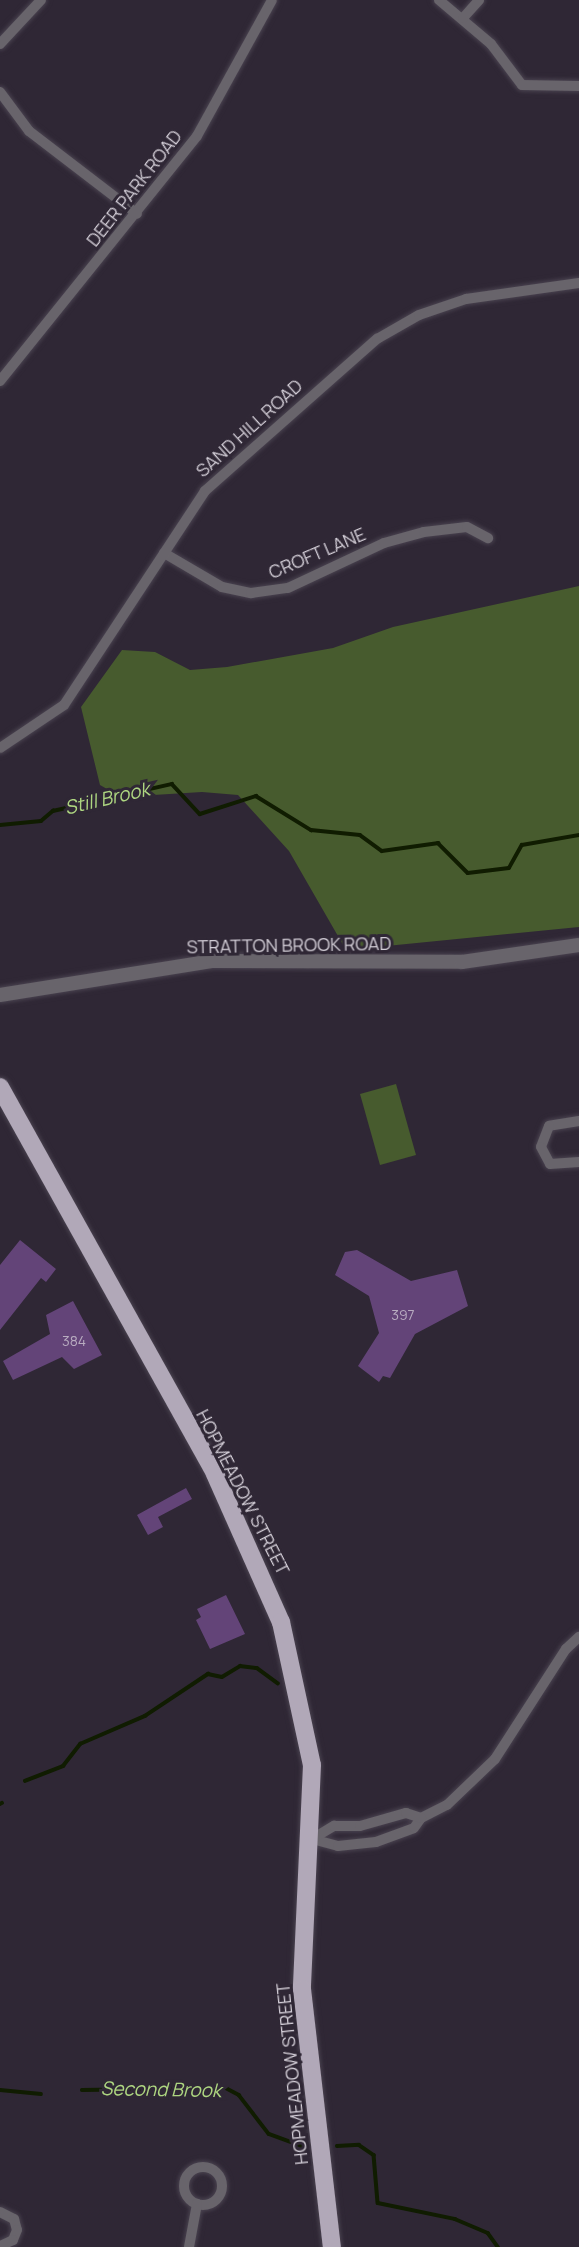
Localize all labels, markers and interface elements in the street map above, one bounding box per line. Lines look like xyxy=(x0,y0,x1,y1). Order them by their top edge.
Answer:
street label: DEER PARK ROAD xyxy=(82,125,186,251)
street label: SAND HILL ROAD xyxy=(191,374,307,482)
street label: CROFT LANE xyxy=(265,523,369,583)
water label: Still Brook xyxy=(62,778,152,820)
street label: STRATTON BROOK ROAD xyxy=(186,932,392,958)
house number: 397 xyxy=(391,1307,415,1323)
house number: 384 xyxy=(62,1333,86,1349)
street label: HOPMEADOW STREET xyxy=(192,1406,294,1578)
street label: HOPMEADOW STREET xyxy=(272,1982,312,2166)
water label: Second Brook xyxy=(100,2078,222,2102)

